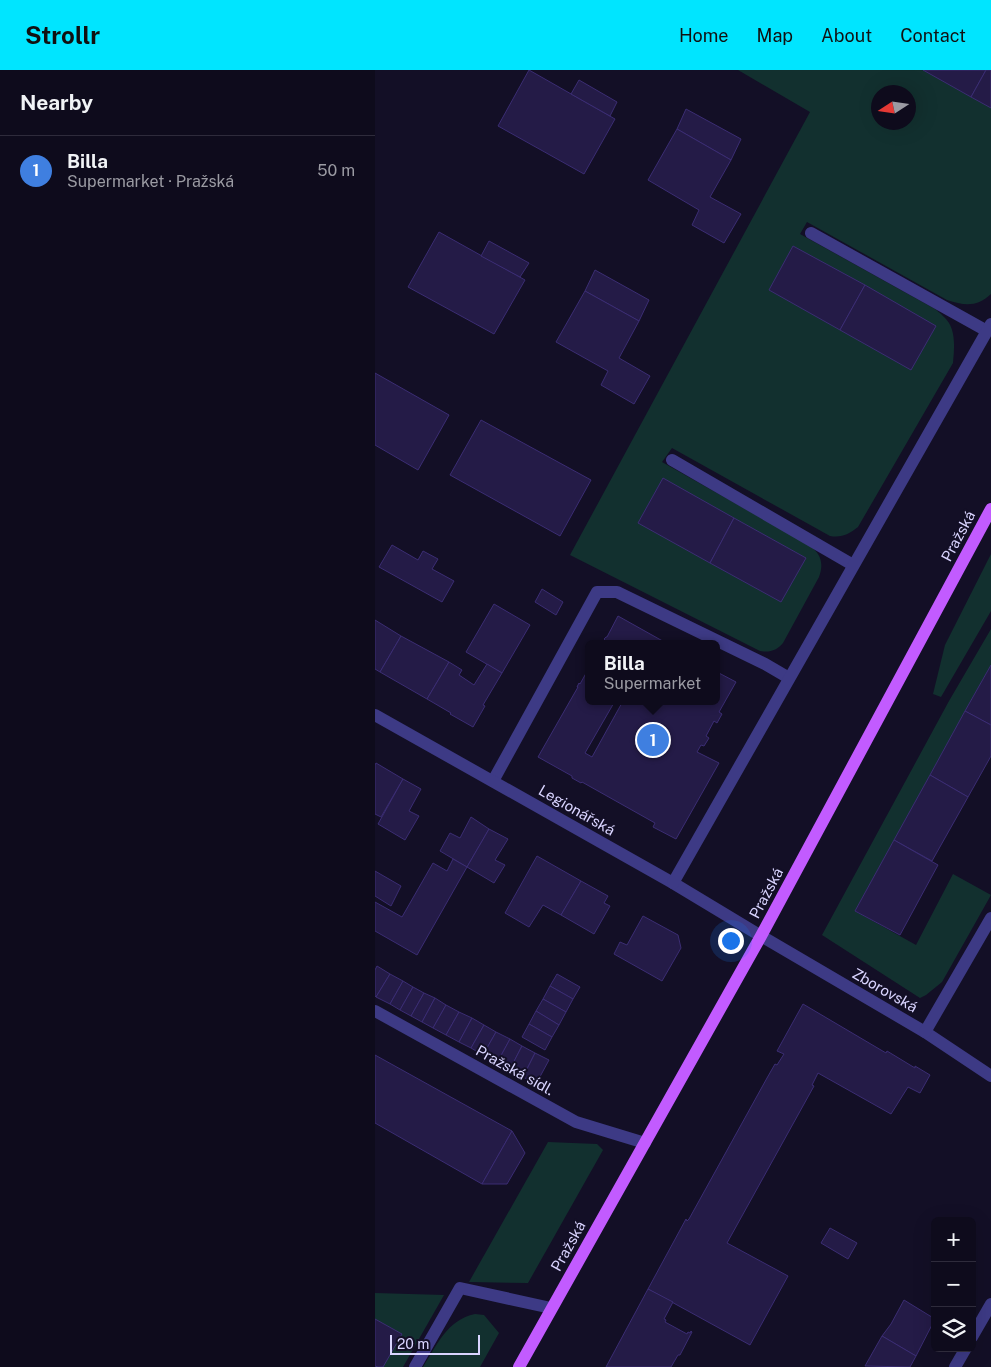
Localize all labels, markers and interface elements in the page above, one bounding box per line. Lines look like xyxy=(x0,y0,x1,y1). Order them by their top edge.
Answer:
text: Strollr xyxy=(25,21,100,49)
text: Home xyxy=(679,25,729,46)
text: Map xyxy=(757,25,793,46)
text: About xyxy=(821,25,872,46)
text: Contact xyxy=(900,25,966,46)
north arrow xyxy=(871,85,916,130)
text: Nearby xyxy=(20,90,93,115)
text: Billa xyxy=(67,150,108,172)
text: 1 xyxy=(33,161,39,180)
text: 50 m xyxy=(317,161,355,180)
text: Supermarket · Pražská xyxy=(67,172,234,191)
street label: Pražská xyxy=(938,508,978,564)
popup xyxy=(585,640,720,705)
text: Billa xyxy=(604,652,645,674)
text: Supermarket xyxy=(604,674,701,693)
pin: 1 xyxy=(637,721,669,759)
street label: Legionářská xyxy=(536,781,618,839)
street label: Pražská xyxy=(746,865,786,921)
your location xyxy=(718,928,744,954)
street label: Zborovská xyxy=(849,965,921,1015)
street label: Pražská sídl. xyxy=(473,1042,557,1098)
map controls xyxy=(931,1217,976,1352)
button: + xyxy=(931,1217,976,1262)
street label: Pražská xyxy=(547,1218,589,1274)
button: − xyxy=(931,1262,976,1307)
button: layers xyxy=(931,1307,976,1352)
scale bar xyxy=(390,1332,480,1355)
text: 20 m xyxy=(397,1336,429,1352)

